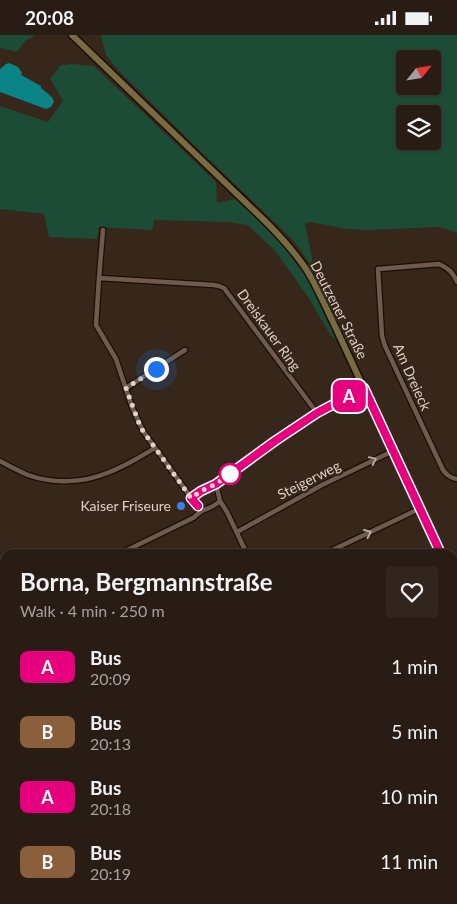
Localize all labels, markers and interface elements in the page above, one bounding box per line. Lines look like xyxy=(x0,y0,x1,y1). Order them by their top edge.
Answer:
text: 20:08 xyxy=(25,6,74,29)
north arrow xyxy=(396,50,441,95)
map controls xyxy=(396,50,441,150)
button: layers xyxy=(396,105,441,150)
street label: Deutzener Straße xyxy=(307,258,371,362)
street label: Dreiskauer Ring xyxy=(234,286,305,374)
street label: Am Dreieck xyxy=(390,341,435,414)
your location xyxy=(144,357,169,382)
line badge: A xyxy=(333,380,365,412)
text: A xyxy=(343,385,355,407)
street label: Steigerweg xyxy=(275,456,343,503)
one-way arrow xyxy=(368,456,377,466)
unlabelled marker xyxy=(219,463,241,485)
place label: Kaiser Friseure xyxy=(80,497,171,514)
marker: Kaiser Friseure xyxy=(175,500,187,512)
one-way arrow xyxy=(363,529,372,539)
button: heart xyxy=(386,566,438,618)
text: Borna, Bergmannstraße xyxy=(20,567,273,596)
text: Walk · 4 min · 250 m xyxy=(20,601,165,620)
text: Bus xyxy=(90,646,121,669)
text: 1 min xyxy=(391,655,438,678)
text: A xyxy=(41,656,54,678)
text: 20:09 xyxy=(90,669,131,688)
text: Bus xyxy=(90,711,121,734)
text: 5 min xyxy=(391,720,438,743)
text: B xyxy=(42,721,53,743)
text: 20:13 xyxy=(90,734,131,753)
text: Bus xyxy=(90,776,121,799)
text: 10 min xyxy=(380,785,438,808)
text: A xyxy=(41,786,54,808)
text: 20:18 xyxy=(90,799,131,818)
text: Bus xyxy=(90,841,121,864)
text: 11 min xyxy=(380,850,438,873)
text: B xyxy=(42,851,53,873)
text: 20:19 xyxy=(90,864,131,883)

